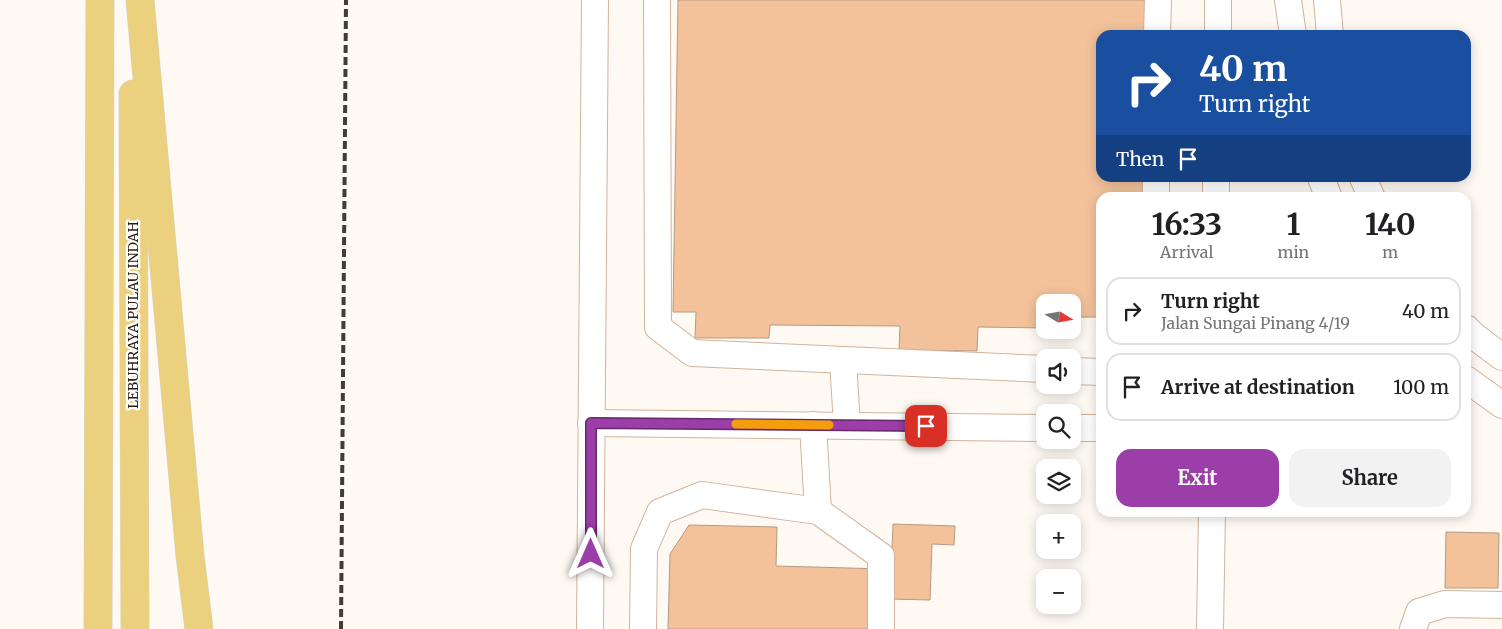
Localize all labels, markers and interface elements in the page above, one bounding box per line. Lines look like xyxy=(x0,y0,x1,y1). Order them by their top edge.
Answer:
text: 40 m xyxy=(1199,47,1287,91)
icon: right xyxy=(1116,50,1181,115)
text: Turn right xyxy=(1199,90,1310,118)
icon: arrive xyxy=(1174,145,1202,173)
text: Then xyxy=(1116,147,1164,171)
text: 16:33 xyxy=(1151,205,1222,243)
text: 1 xyxy=(1286,205,1300,243)
text: 140 xyxy=(1365,205,1416,243)
street label: LEBUHRAYA PULAU INDAH xyxy=(124,221,142,409)
text: Arrival xyxy=(1160,242,1213,262)
text: min xyxy=(1278,242,1309,262)
text: m xyxy=(1382,242,1398,262)
text: Turn right xyxy=(1161,289,1260,313)
north arrow xyxy=(1036,294,1081,339)
map controls xyxy=(1036,294,1081,614)
icon: right xyxy=(1118,297,1146,325)
text: 40 m xyxy=(1402,299,1449,323)
text: Jalan Sungai Pinang 4/19 xyxy=(1161,313,1350,333)
button: sound xyxy=(1036,349,1081,394)
icon: arrive xyxy=(1118,373,1146,401)
text: Arrive at destination xyxy=(1161,375,1355,399)
text: 100 m xyxy=(1393,375,1449,399)
button: search xyxy=(1036,404,1081,449)
pin xyxy=(905,405,947,447)
icon: arrive xyxy=(912,412,940,440)
button: Exit xyxy=(1116,449,1279,507)
button: Share xyxy=(1289,449,1451,507)
button: layers xyxy=(1036,459,1081,504)
button: + xyxy=(1036,514,1081,559)
position arrow xyxy=(564,527,616,579)
button: − xyxy=(1036,569,1081,614)

